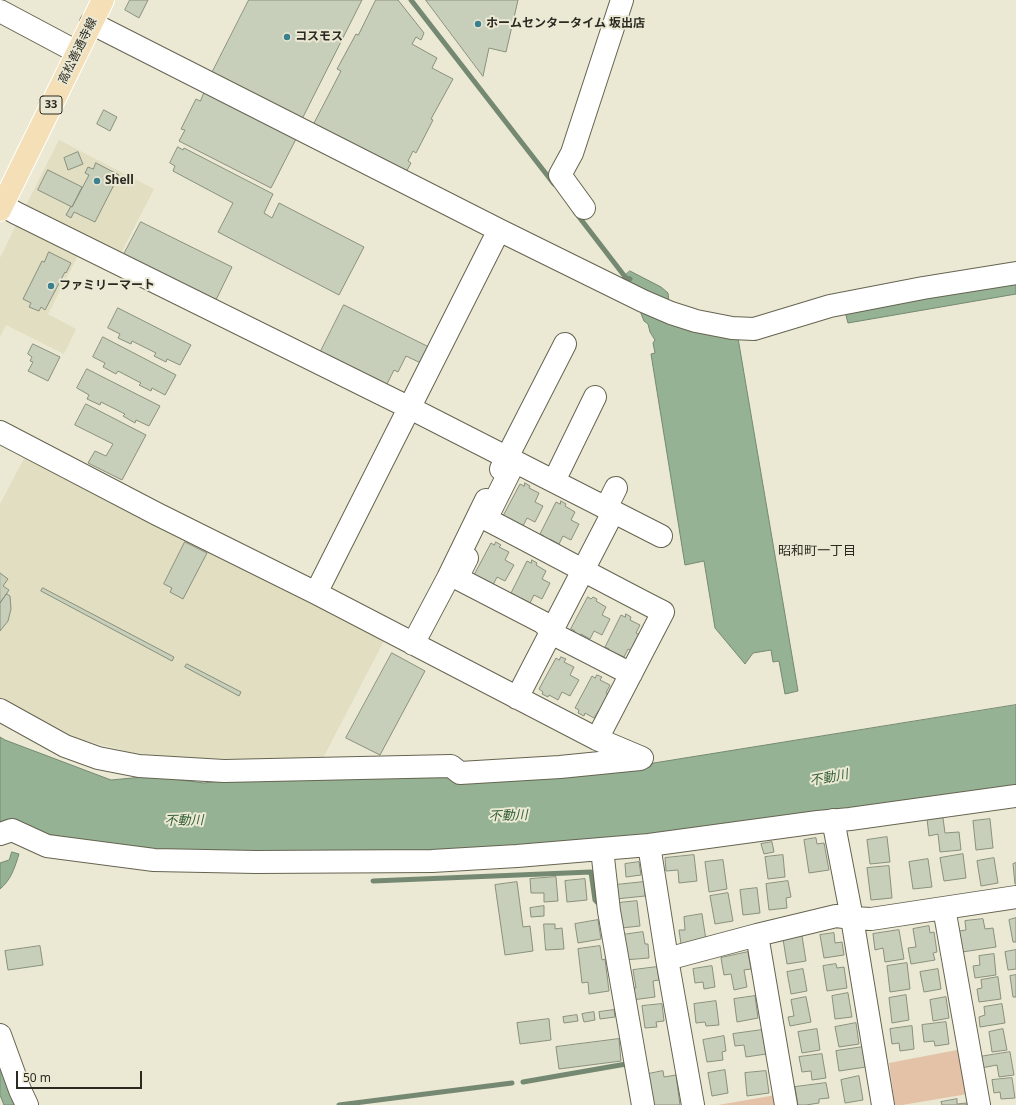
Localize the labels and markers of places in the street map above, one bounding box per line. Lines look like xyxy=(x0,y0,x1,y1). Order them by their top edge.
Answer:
place label: ホームセンタータイム 坂出店 xyxy=(486,17,645,31)
marker: ホームセンタータイム 坂出店 xyxy=(473,19,483,29)
place label: コスモス xyxy=(295,30,343,44)
marker: コスモス xyxy=(282,32,292,42)
place label: Shell xyxy=(105,174,134,188)
marker: Shell xyxy=(92,176,102,186)
place label: ファミリーマート xyxy=(59,279,155,293)
marker: ファミリーマート xyxy=(46,281,56,291)

